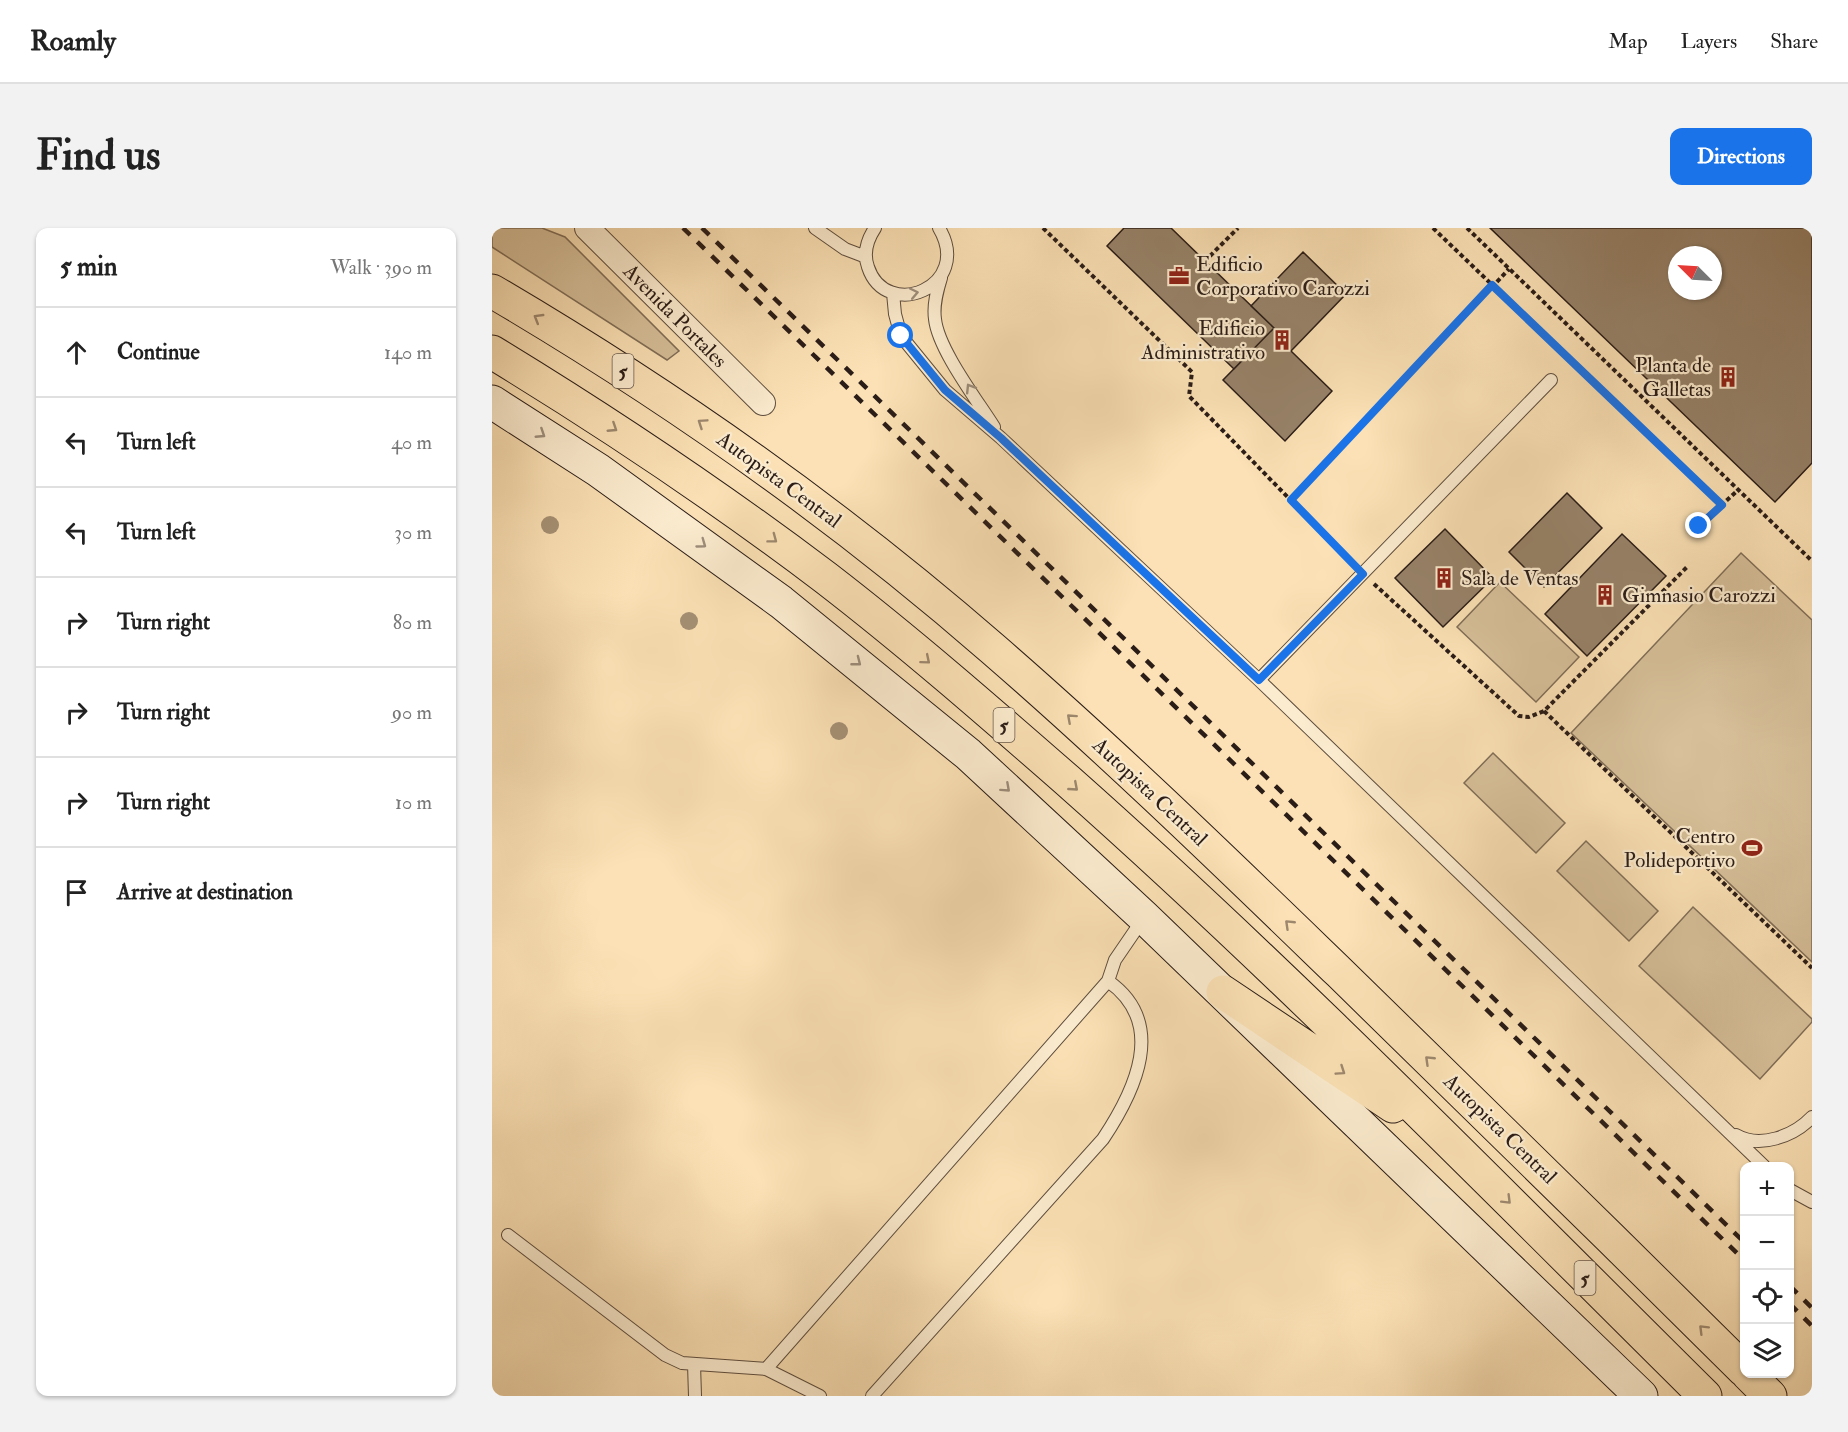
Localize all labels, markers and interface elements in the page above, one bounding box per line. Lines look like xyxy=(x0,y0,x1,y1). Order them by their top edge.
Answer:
text: Roamly xyxy=(30,24,116,59)
text: Map xyxy=(1608,28,1648,55)
text: Layers xyxy=(1681,28,1737,55)
text: Share xyxy=(1770,28,1818,55)
button: Directions xyxy=(1670,128,1812,185)
text: Find us xyxy=(36,130,160,182)
north arrow xyxy=(1668,246,1722,300)
text: 5 min xyxy=(60,251,117,283)
place label: Edificio Corporativo Carozzi xyxy=(1196,251,1370,302)
text: Walk · 390 m xyxy=(330,255,432,280)
street label: Avenida Portales xyxy=(616,257,733,374)
office icon: Edificio Corporativo Carozzi xyxy=(1167,264,1191,288)
one-way arrow xyxy=(909,287,919,300)
one-way arrow xyxy=(534,314,544,325)
place label: Edificio Administrativo xyxy=(1140,315,1265,366)
route start xyxy=(887,322,913,348)
building icon: Edificio Administrativo xyxy=(1270,328,1294,352)
icon: ahead xyxy=(60,336,93,369)
text: Continue xyxy=(117,338,200,366)
text: 140 m xyxy=(384,340,432,365)
place label: Planta de Galletas xyxy=(1635,352,1711,403)
road number: 5 xyxy=(612,354,634,388)
building icon: Planta de Galletas xyxy=(1716,365,1740,389)
one-way arrow xyxy=(965,384,977,394)
one-way arrow xyxy=(697,419,708,430)
one-way arrow xyxy=(606,421,617,432)
street label: Autopista Central xyxy=(711,425,847,535)
icon: left xyxy=(60,426,93,459)
one-way arrow xyxy=(535,426,545,438)
text: Turn left xyxy=(117,428,196,456)
text: 40 m xyxy=(391,430,432,455)
route end xyxy=(1685,512,1711,538)
icon: left xyxy=(60,516,93,549)
text: Turn left xyxy=(117,518,196,546)
text: 30 m xyxy=(394,520,432,545)
one-way arrow xyxy=(767,532,778,543)
one-way arrow xyxy=(696,536,707,547)
place label: Sala de Ventas xyxy=(1461,565,1579,592)
building icon: Sala de Ventas xyxy=(1432,566,1456,590)
place label: Gimnasio Carozzi xyxy=(1622,582,1776,609)
building icon: Gimnasio Carozzi xyxy=(1593,583,1617,607)
icon: right xyxy=(60,606,93,639)
text: Turn right xyxy=(117,608,210,636)
text: 80 m xyxy=(393,610,432,635)
one-way arrow xyxy=(919,653,930,664)
one-way arrow xyxy=(850,655,861,666)
icon: right xyxy=(60,696,93,729)
text: Turn right xyxy=(117,698,210,726)
text: 90 m xyxy=(392,700,432,725)
road number: 5 xyxy=(994,708,1014,742)
one-way arrow xyxy=(1067,715,1078,726)
street label: Autopista Central xyxy=(1086,731,1214,853)
one-way arrow xyxy=(1067,780,1078,791)
one-way arrow xyxy=(999,781,1010,792)
icon: right xyxy=(60,786,93,819)
text: Turn right xyxy=(117,788,210,816)
text: 10 m xyxy=(395,790,432,815)
place label: Centro Polideportivo xyxy=(1623,823,1735,874)
sports icon: Centro Polideportivo xyxy=(1740,836,1764,860)
icon: arrive xyxy=(60,876,93,909)
text: Arrive at destination xyxy=(117,878,293,906)
one-way arrow xyxy=(1286,920,1296,931)
one-way arrow xyxy=(1426,1056,1436,1067)
one-way arrow xyxy=(1335,1064,1346,1075)
street label: Autopista Central xyxy=(1437,1067,1563,1190)
map controls xyxy=(1740,1162,1794,1378)
button: + xyxy=(1740,1162,1794,1216)
one-way arrow xyxy=(1500,1193,1511,1204)
button: − xyxy=(1740,1216,1794,1270)
road number: 5 xyxy=(1574,1261,1596,1295)
button: locate xyxy=(1740,1270,1794,1324)
button: layers xyxy=(1740,1324,1794,1378)
one-way arrow xyxy=(1699,1326,1710,1337)

